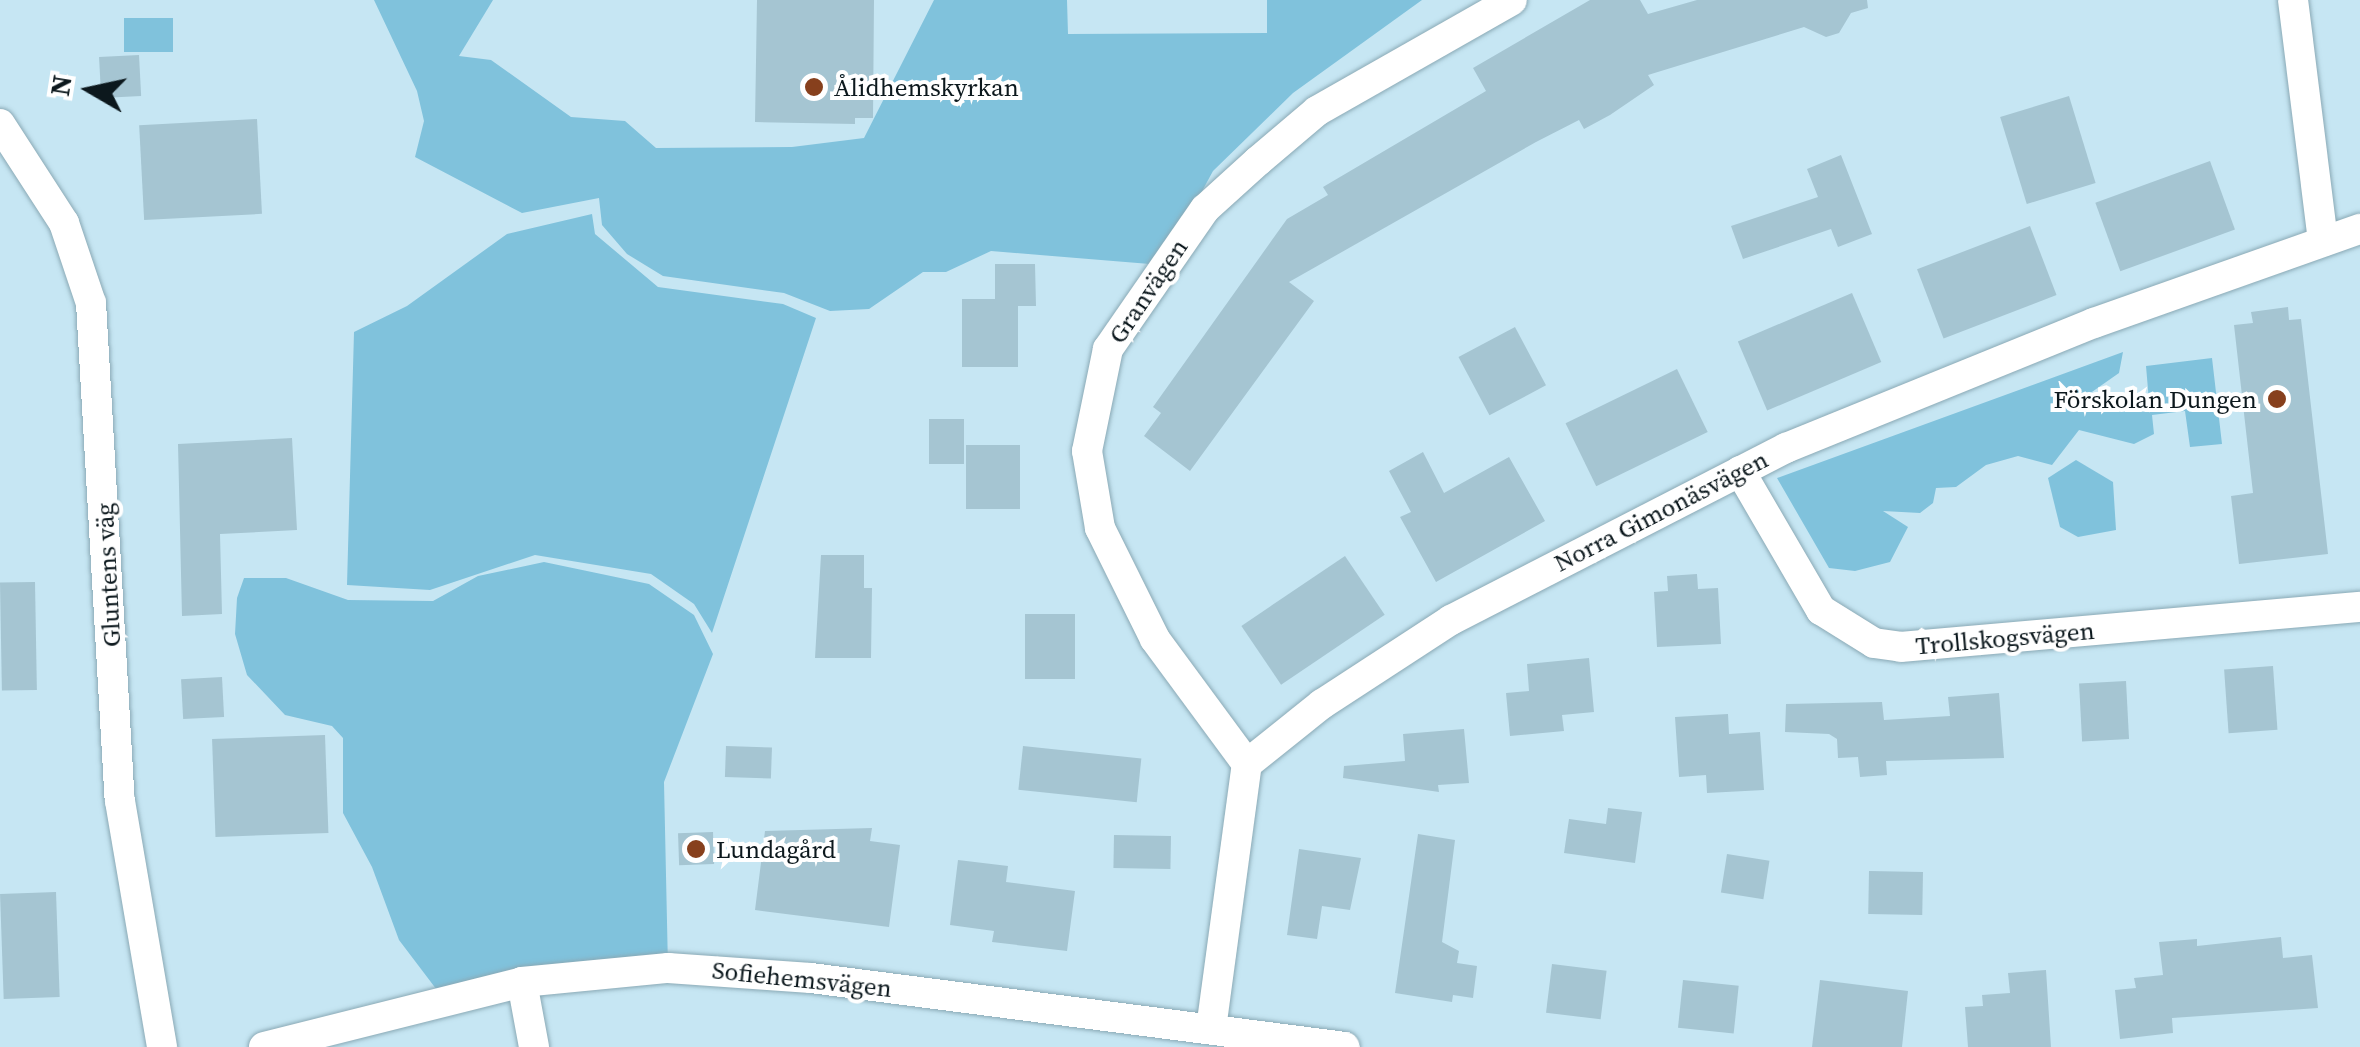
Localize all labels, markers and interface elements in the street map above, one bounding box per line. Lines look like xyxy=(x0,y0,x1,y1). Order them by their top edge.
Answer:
north arrow xyxy=(40,40,140,140)
text: N xyxy=(40,72,81,98)
place label: Ålidhemskyrkan xyxy=(834,72,1019,102)
marker: Ålidhemskyrkan xyxy=(803,76,825,98)
street label: Granvägen xyxy=(1102,233,1194,349)
place label: Förskolan Dungen xyxy=(2053,384,2257,414)
marker: Förskolan Dungen xyxy=(2266,388,2288,410)
street label: Norra Gimonäsvägen xyxy=(1549,444,1773,578)
street label: Gluntens väg xyxy=(89,502,127,648)
street label: Trollskogsvägen xyxy=(1914,615,2096,661)
place label: Lundagård xyxy=(716,834,836,864)
marker: Lundagård xyxy=(685,838,707,860)
street label: Sofiehemsvägen xyxy=(711,955,893,1003)

